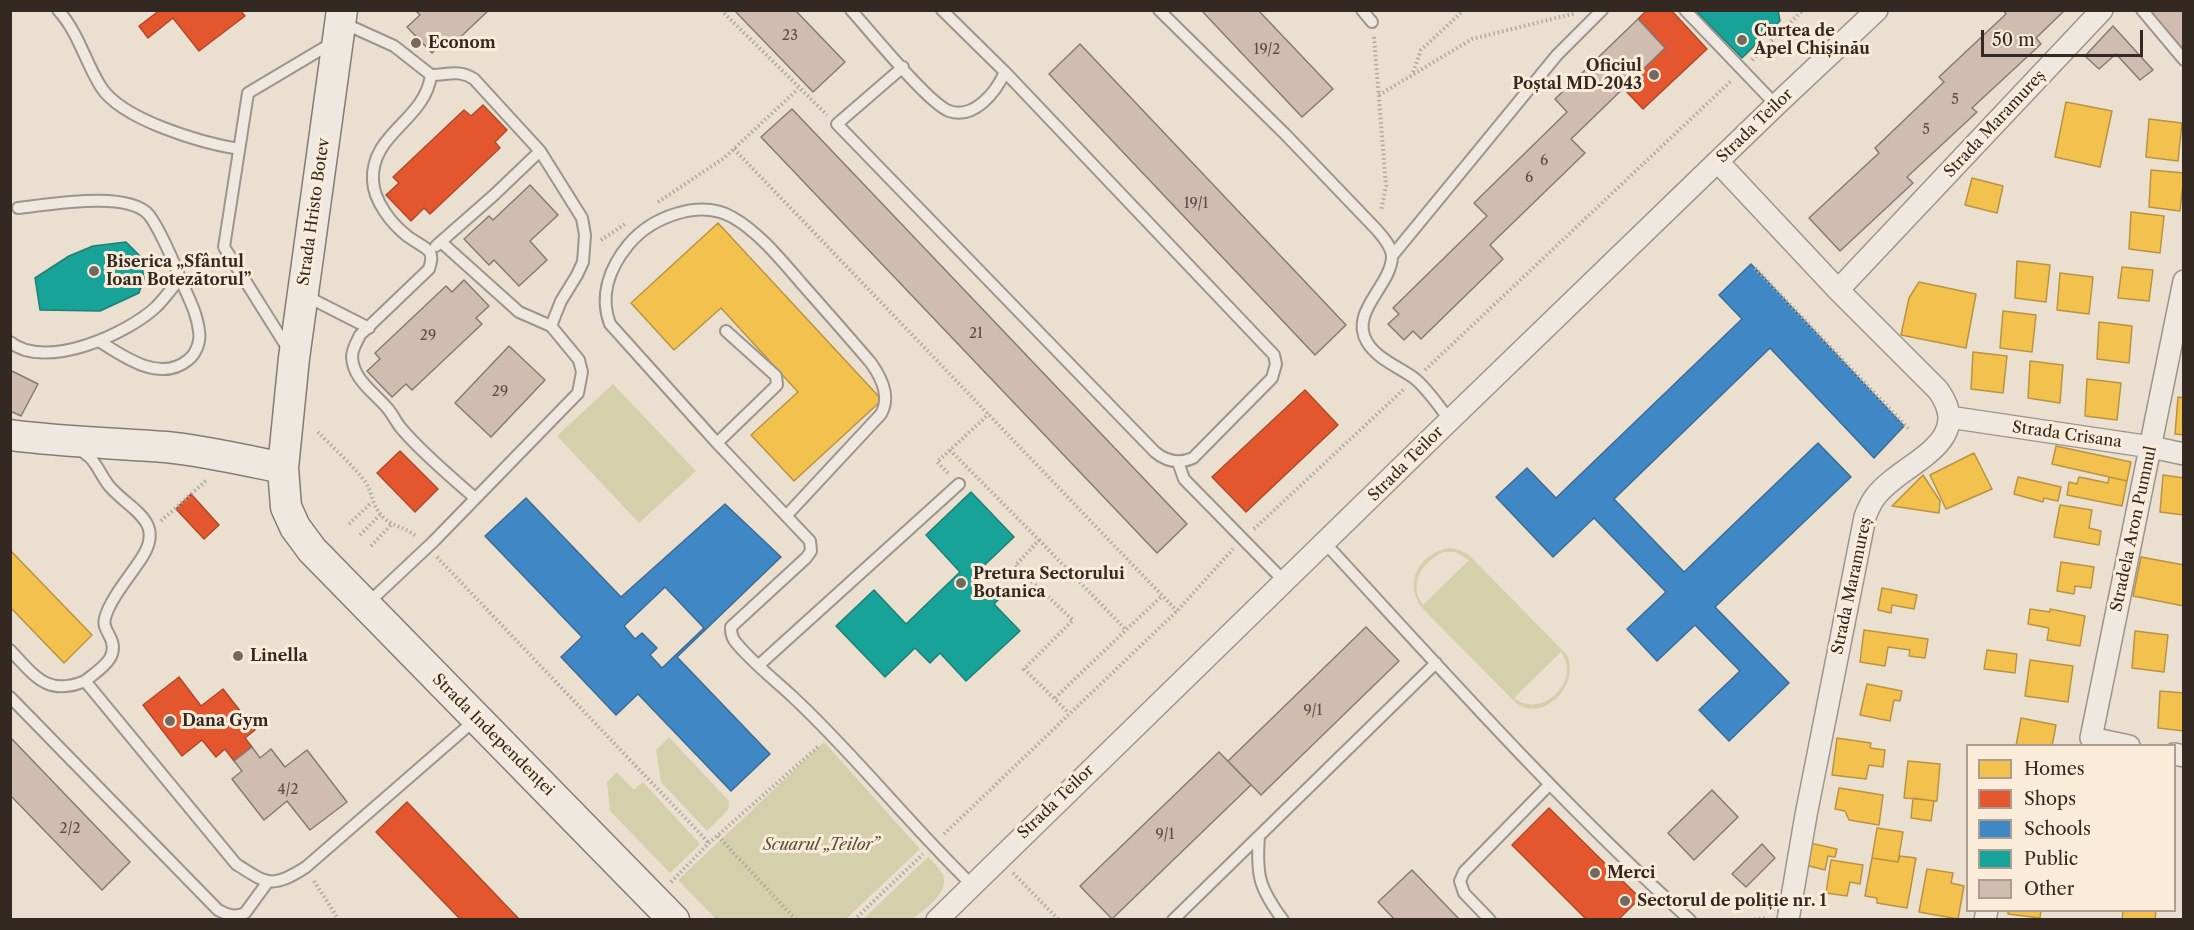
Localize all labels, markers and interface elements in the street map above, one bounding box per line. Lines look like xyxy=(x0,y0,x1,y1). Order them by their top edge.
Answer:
scale bar xyxy=(1984,18,2146,56)
place label: Curtea de Apel Chișinău xyxy=(1754,21,1870,59)
house number: 23 xyxy=(782,28,798,44)
text: 50 m xyxy=(1992,29,2035,51)
place label: Econom xyxy=(428,33,496,53)
marker: Curtea de Apel Chișinău xyxy=(1735,33,1749,47)
marker: Econom xyxy=(409,36,423,50)
house number: 19/2 xyxy=(1254,42,1280,58)
place label: Oficiul Poștal MD-2043 xyxy=(1512,56,1642,94)
street label: Strada Maramureș xyxy=(1940,66,2050,182)
marker: Oficiul Poștal MD-2043 xyxy=(1647,68,1661,82)
street label: Strada Teilor xyxy=(1713,85,1797,167)
house number: 5 xyxy=(1951,92,1959,108)
house number: 5 xyxy=(1922,122,1930,138)
street label: Strada Hristo Botev xyxy=(294,137,334,287)
house number: 6 xyxy=(1540,153,1548,169)
house number: 6 xyxy=(1525,170,1533,186)
house number: 19/1 xyxy=(1184,196,1208,212)
place label: Biserica „Sfântul Ioan Botezătorul” xyxy=(106,252,251,290)
marker: Biserica „Sfântul Ioan Botezătorul” xyxy=(87,264,101,278)
house number: 21 xyxy=(969,326,983,342)
house number: 29 xyxy=(420,328,436,344)
house number: 29 xyxy=(492,384,508,400)
street label: Strada Crisana xyxy=(2011,418,2123,452)
street label: Strada Teilor xyxy=(1364,422,1448,506)
street label: Stradela Aron Pumnul xyxy=(2107,444,2161,614)
street label: Strada Maramureș xyxy=(1828,516,1876,656)
place label: Pretura Sectorului Botanica xyxy=(973,564,1125,602)
marker: Pretura Sectorului Botanica xyxy=(954,576,968,590)
place label: Linella xyxy=(250,646,308,666)
marker: Linella xyxy=(231,649,245,663)
street label: Strada Independenței xyxy=(428,670,558,800)
house number: 9/1 xyxy=(1304,703,1322,719)
place label: Dana Gym xyxy=(182,711,269,731)
marker: Dana Gym xyxy=(163,714,177,728)
legend xyxy=(1966,744,2176,912)
text: Homes xyxy=(2024,758,2085,780)
street label: Strada Teilor xyxy=(1014,761,1098,843)
house number: 4/2 xyxy=(277,782,299,798)
text: Shops xyxy=(2024,788,2076,810)
text: Schools xyxy=(2024,818,2091,840)
house number: 2/2 xyxy=(59,821,81,837)
house number: 9/1 xyxy=(1156,827,1174,843)
park label: Scuarul „Teilor” xyxy=(763,835,879,855)
text: Public xyxy=(2024,848,2078,870)
place label: Merci xyxy=(1607,863,1655,883)
marker: Merci xyxy=(1588,866,1602,880)
text: Other xyxy=(2024,878,2074,900)
place label: Sectorul de poliție nr. 1 xyxy=(1637,891,1827,911)
marker: Sectorul de poliție nr. 1 xyxy=(1618,894,1632,908)

